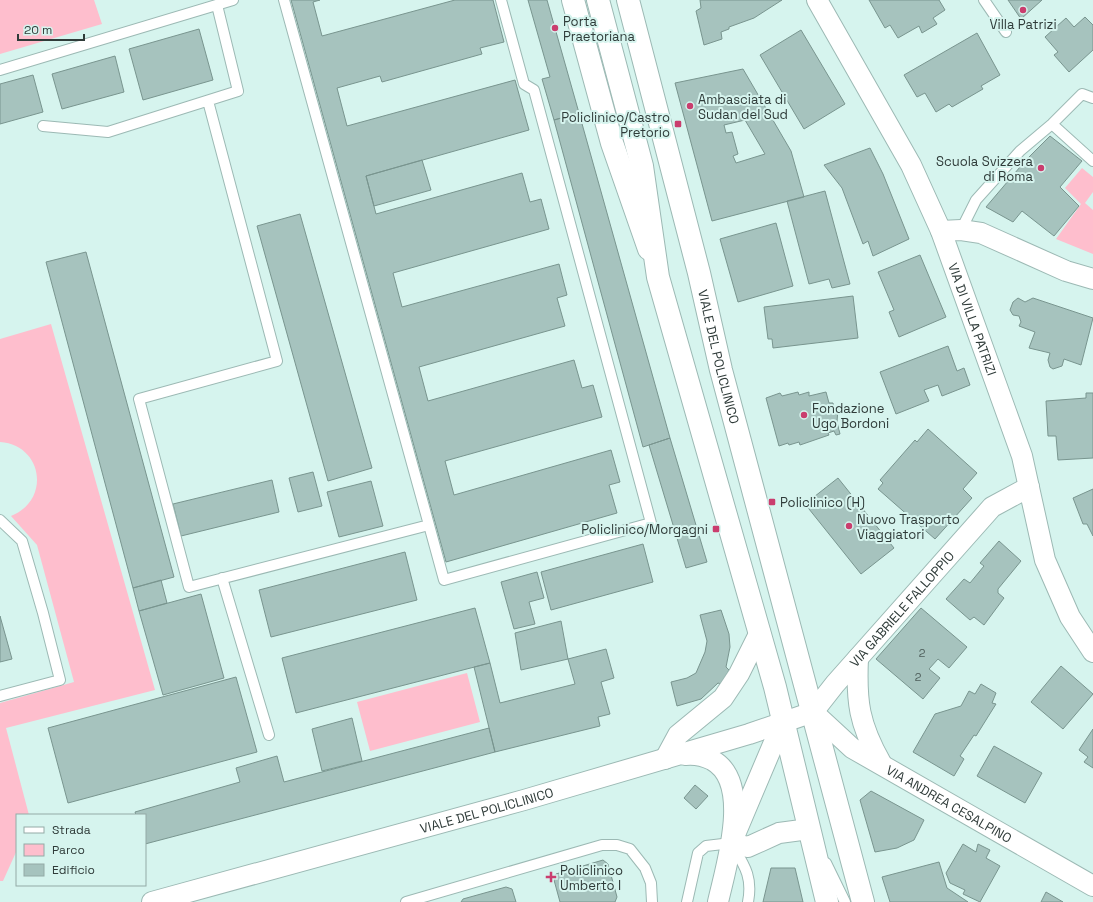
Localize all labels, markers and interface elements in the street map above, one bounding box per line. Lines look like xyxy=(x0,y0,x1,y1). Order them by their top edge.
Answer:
marker: Villa Patrizi xyxy=(1018,5,1028,15)
place label: Porta Praetoriana xyxy=(563,13,636,45)
scale bar xyxy=(18,16,84,42)
place label: Villa Patrizi xyxy=(989,16,1057,33)
text: 20 m xyxy=(24,22,52,38)
marker: Porta Praetoriana xyxy=(550,23,560,33)
place label: Ambasciata di Sudan del Sud xyxy=(698,91,788,123)
marker: Ambasciata di Sudan del Sud xyxy=(685,101,695,111)
place label: Policlinico/Castro Pretorio xyxy=(561,109,670,141)
marker: Policlinico/Castro Pretorio xyxy=(673,119,683,129)
place label: Scuola Svizzera di Roma xyxy=(936,153,1034,185)
marker: Scuola Svizzera di Roma xyxy=(1036,163,1046,173)
street label: VIA DI VILLA PATRIZI xyxy=(944,261,1000,378)
street label: VIALE DEL POLICLINICO xyxy=(694,288,743,426)
place label: Fondazione Ugo Bordoni xyxy=(812,400,889,432)
marker: Fondazione Ugo Bordoni xyxy=(799,410,809,420)
place label: Policlinico (H) xyxy=(780,494,865,511)
marker: Policlinico (H) xyxy=(767,497,777,507)
place label: Nuovo Trasporto Viaggiatori xyxy=(857,511,960,543)
place label: Policlinico/Morgagni xyxy=(581,521,708,538)
marker: Nuovo Trasporto Viaggiatori xyxy=(844,521,854,531)
marker: Policlinico/Morgagni xyxy=(711,524,721,534)
street label: VIA GABRIELE FALLOPPIO xyxy=(846,548,958,671)
house number: 2 xyxy=(919,646,926,660)
house number: 2 xyxy=(915,670,922,684)
street label: VIA ANDREA CESALPINO xyxy=(883,761,1015,847)
street label: VIALE DEL POLICLINICO xyxy=(418,784,555,837)
legend xyxy=(16,814,146,886)
text: Strada xyxy=(52,822,91,838)
text: Parco xyxy=(52,842,85,858)
text: Edificio xyxy=(52,862,95,878)
place label: Policlinico Umberto I xyxy=(560,862,623,894)
marker: Policlinico Umberto I xyxy=(545,871,557,883)

